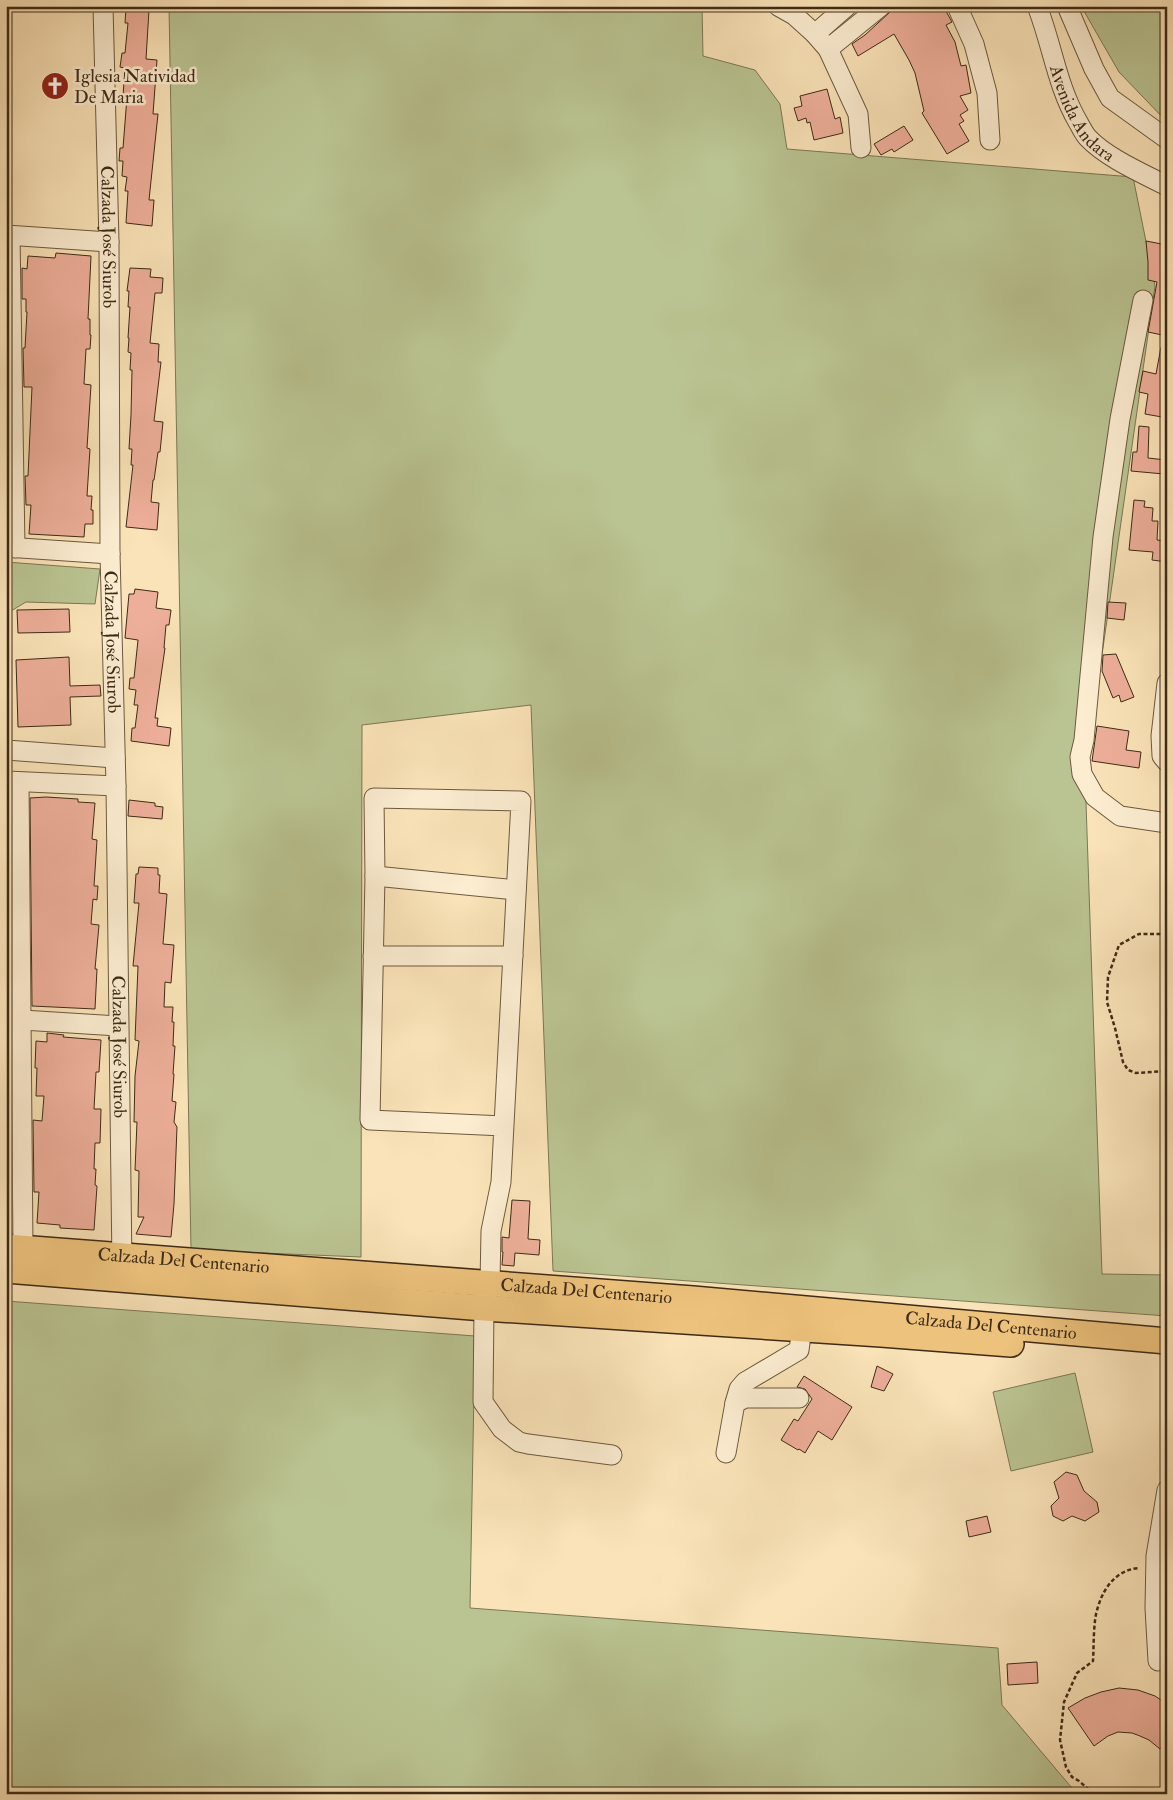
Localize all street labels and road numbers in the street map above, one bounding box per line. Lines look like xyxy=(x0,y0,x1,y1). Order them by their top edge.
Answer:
street label: Avenida Andara xyxy=(1044,61,1119,167)
street label: Calzada José Siurob xyxy=(96,165,121,308)
street label: Calzada José Siurob xyxy=(99,570,126,714)
street label: Calzada José Siurob xyxy=(107,975,132,1118)
street label: Calzada Del Centenario xyxy=(97,1242,270,1278)
street label: Calzada Del Centenario xyxy=(500,1273,673,1309)
street label: Calzada Del Centenario xyxy=(904,1306,1078,1344)

